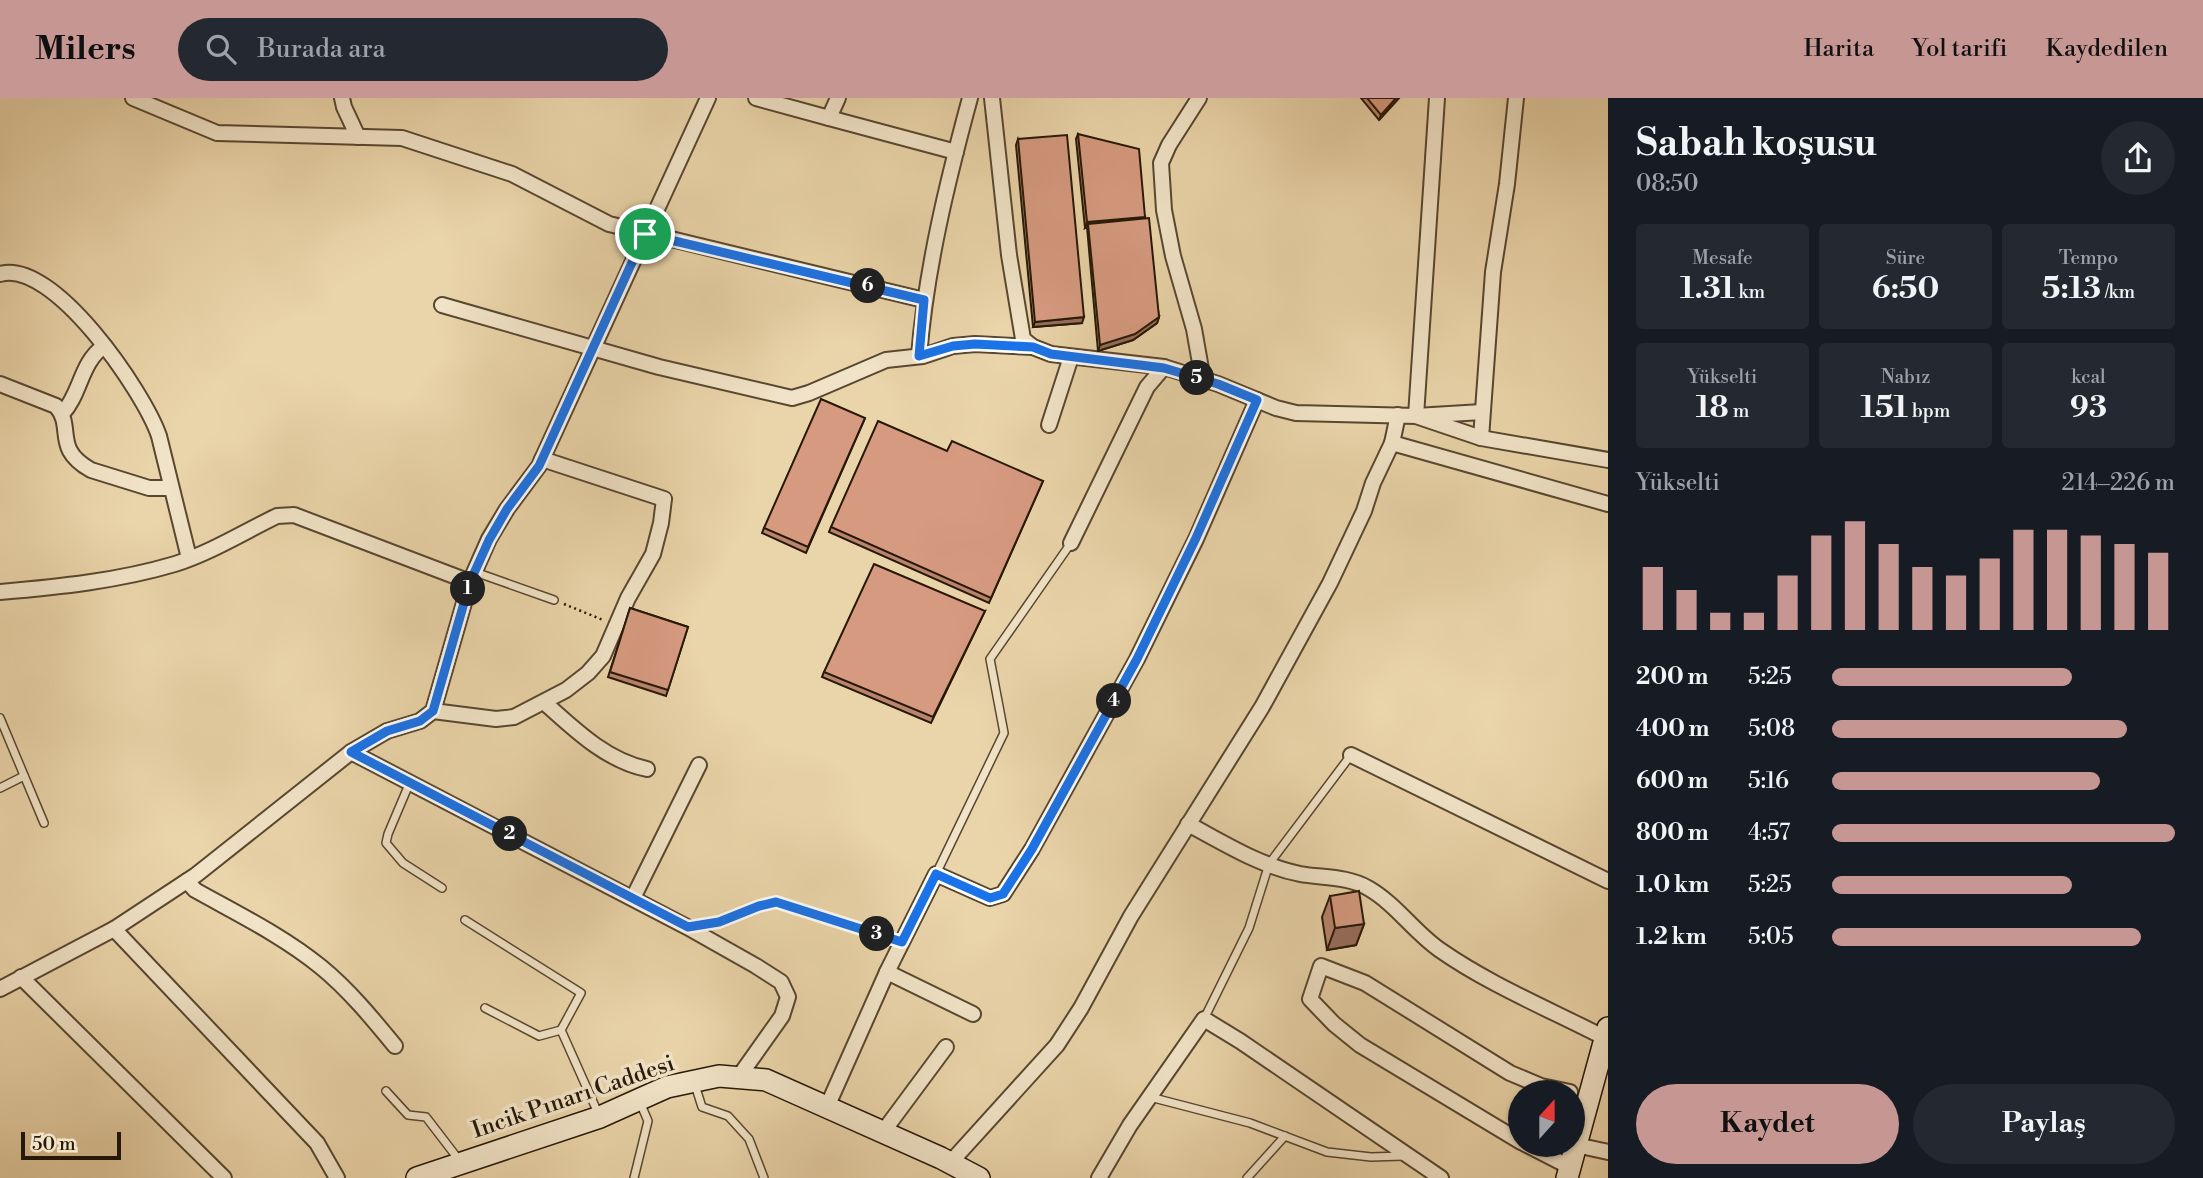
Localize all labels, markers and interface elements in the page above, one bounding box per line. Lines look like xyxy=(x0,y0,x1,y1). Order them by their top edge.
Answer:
search box xyxy=(178,18,668,81)
text: Milers xyxy=(35,29,136,70)
icon: search xyxy=(202,30,240,68)
text: Burada ara xyxy=(258,33,386,65)
text: Harita xyxy=(1803,34,1874,64)
text: Yol tarifi xyxy=(1912,34,2007,64)
text: Kaydedilen xyxy=(2045,34,2168,64)
text: Sabah koşusu xyxy=(1636,120,1877,167)
button: share xyxy=(2101,121,2175,195)
text: 08:50 xyxy=(1636,170,1698,198)
pin xyxy=(615,204,675,264)
icon: arrive xyxy=(626,215,664,253)
text: Mesafe xyxy=(1692,246,1753,270)
text: Süre xyxy=(1886,246,1925,270)
text: Tempo xyxy=(2059,246,2118,270)
pin: 6 xyxy=(850,268,886,304)
text: 1.31 xyxy=(1680,270,1735,308)
text: 6:50 xyxy=(1872,270,1939,308)
text: 5:13 xyxy=(2042,270,2101,308)
text: 6 xyxy=(862,273,873,297)
text: km xyxy=(1735,280,1765,304)
text: /km xyxy=(2101,280,2135,304)
pin: 5 xyxy=(1180,360,1214,396)
text: 5 xyxy=(1191,365,1202,389)
text: Yükselti xyxy=(1688,365,1757,389)
text: Nabız xyxy=(1881,365,1930,389)
text: kcal xyxy=(2071,365,2106,389)
text: 18 xyxy=(1696,389,1729,427)
text: 151 xyxy=(1861,389,1908,427)
text: 93 xyxy=(2070,389,2107,427)
text: m xyxy=(1729,399,1749,423)
text: bpm xyxy=(1908,399,1950,423)
text: Yükselti xyxy=(1636,469,1720,497)
text: 214–226 m xyxy=(2062,469,2175,497)
pin: 1 xyxy=(450,572,486,606)
text: 1 xyxy=(463,576,472,600)
text: 200 m xyxy=(1636,663,1708,691)
text: 5:25 xyxy=(1748,663,1792,691)
pin: 4 xyxy=(1096,684,1132,718)
text: 4 xyxy=(1107,688,1120,712)
text: 400 m xyxy=(1636,715,1709,743)
text: 5:08 xyxy=(1748,715,1795,743)
text: 600 m xyxy=(1636,767,1709,795)
text: 5:16 xyxy=(1748,767,1789,795)
pin: 2 xyxy=(492,816,528,852)
text: 800 m xyxy=(1636,819,1709,847)
text: 4:57 xyxy=(1748,819,1790,847)
text: 2 xyxy=(504,821,515,845)
text: 1.0 km xyxy=(1636,871,1709,899)
text: 5:25 xyxy=(1748,871,1792,899)
pin: 3 xyxy=(860,916,894,952)
text: 3 xyxy=(871,921,882,945)
text: 1.2 km xyxy=(1636,923,1707,951)
text: 5:05 xyxy=(1748,923,1794,951)
street label: Incik Pınarı Caddesi xyxy=(468,1049,678,1145)
north arrow xyxy=(1508,1080,1586,1157)
map controls xyxy=(1508,1080,1585,1157)
button: Kaydet xyxy=(1636,1084,1899,1164)
button: Paylaş xyxy=(1913,1084,2175,1164)
scale bar xyxy=(21,1129,121,1161)
text: 50 m xyxy=(32,1132,76,1156)

